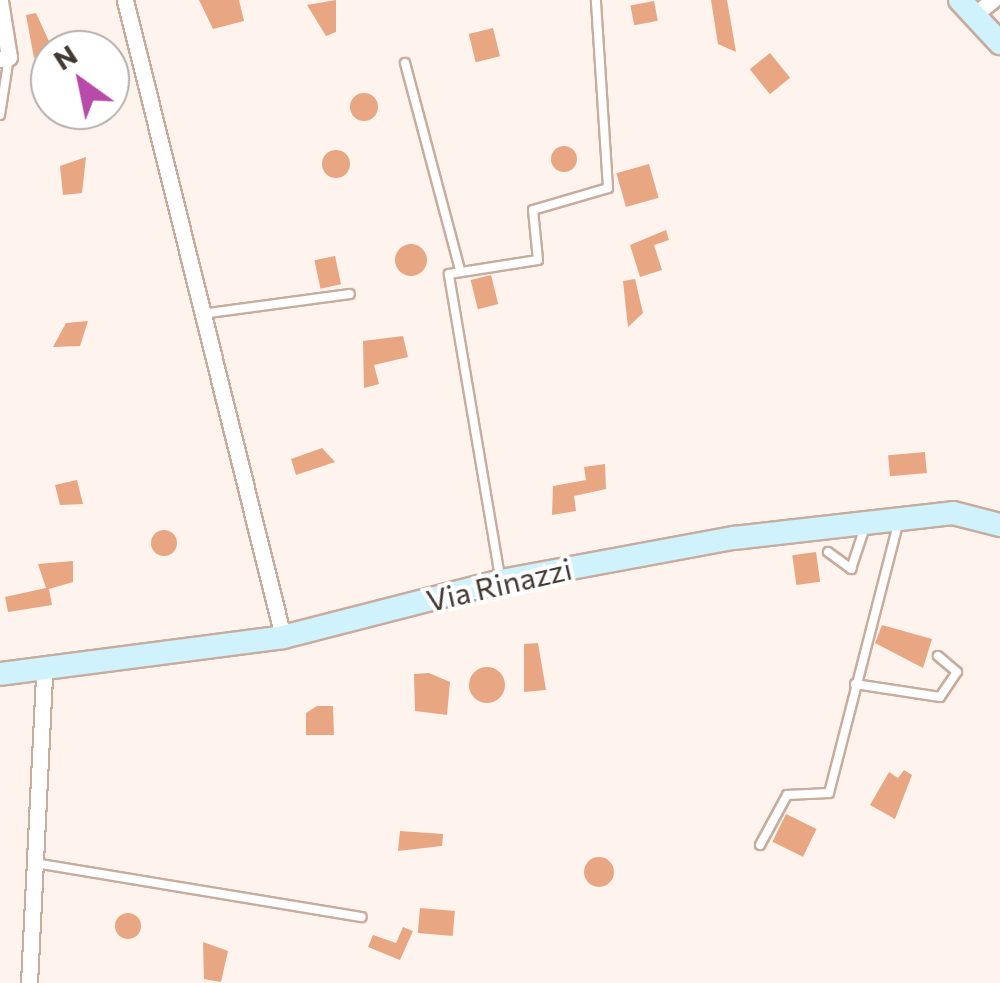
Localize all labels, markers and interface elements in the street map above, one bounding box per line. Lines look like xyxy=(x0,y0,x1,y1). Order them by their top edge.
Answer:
north arrow xyxy=(30,30,130,130)
text: N xyxy=(47,37,83,76)
street label: Via Rinazzi xyxy=(423,550,575,618)

